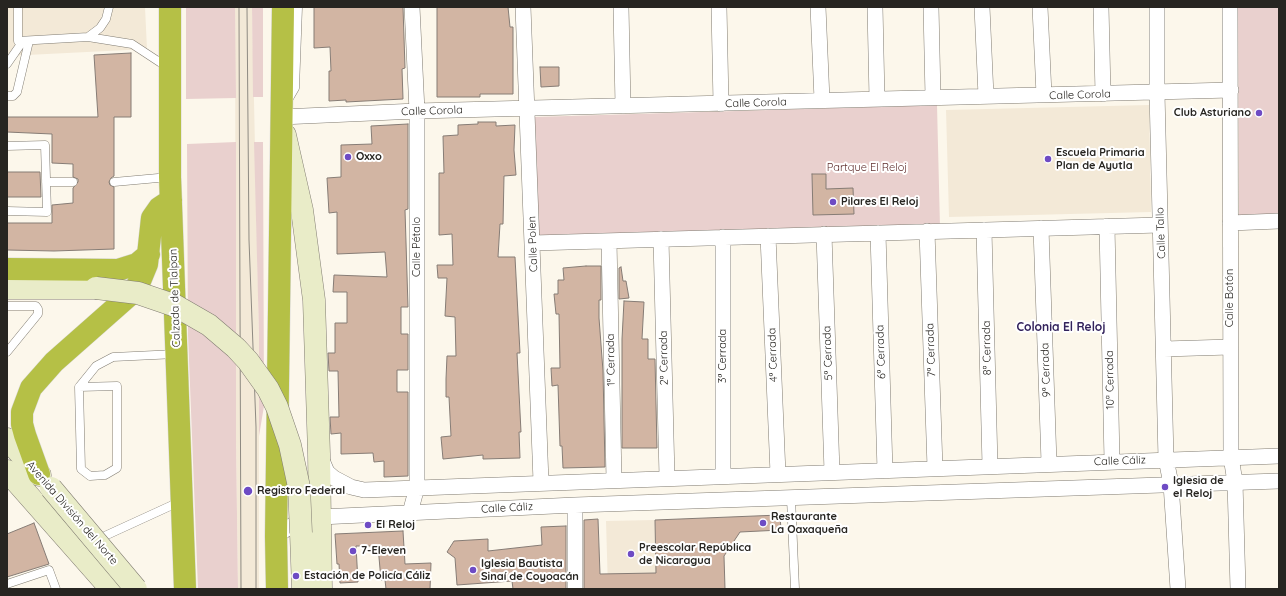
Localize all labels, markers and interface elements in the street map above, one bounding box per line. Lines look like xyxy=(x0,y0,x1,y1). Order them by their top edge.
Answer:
street label: Calle Corola xyxy=(1049,87,1111,103)
street label: Calle Corola xyxy=(725,95,787,111)
street label: Calle Corola xyxy=(401,103,463,119)
place label: Club Asturiano xyxy=(1174,106,1251,120)
marker: Club Asturiano xyxy=(1254,108,1264,118)
place label: Escuela Primaria Plan de Ayutla xyxy=(1056,146,1145,172)
place label: Oxxo xyxy=(356,150,382,164)
marker: Oxxo xyxy=(343,152,353,162)
marker: Escuela Primaria Plan de Ayutla xyxy=(1043,154,1053,164)
park label: Partque El Reloj xyxy=(827,161,907,175)
place label: Pilares El Reloj xyxy=(841,195,919,209)
marker: Pilares El Reloj xyxy=(828,197,838,207)
street label: Calle Tallo xyxy=(1153,207,1169,259)
street label: Calle Polen xyxy=(525,216,541,272)
street label: Calle Pétalo xyxy=(410,217,424,277)
street label: Calzada de Tlalpan xyxy=(167,249,183,347)
street label: Calle Botón xyxy=(1223,269,1237,327)
district label: Colonia El Reloj xyxy=(1016,320,1106,334)
street label: 8ª Cerrada xyxy=(980,321,994,375)
street label: 7ª Cerrada xyxy=(923,323,939,377)
street label: 5ª Cerrada xyxy=(820,325,836,381)
street label: 6ª Cerrada xyxy=(873,325,889,379)
street label: 4ª Cerrada xyxy=(765,328,781,382)
street label: 3ª Cerrada xyxy=(716,329,730,383)
street label: 2ª Cerrada xyxy=(657,331,671,385)
street label: 1ª Cerrada xyxy=(604,334,618,386)
street label: 9ª Cerrada xyxy=(1038,342,1054,398)
street label: 10ª Cerrada xyxy=(1103,350,1117,410)
street label: Calle Cáliz xyxy=(1094,453,1146,469)
street label: Avenida División del Norte xyxy=(23,458,121,568)
place label: Iglesia de el Reloj xyxy=(1173,474,1224,500)
marker: Iglesia de el Reloj xyxy=(1160,482,1170,492)
place label: Registro Federal xyxy=(257,484,345,498)
marker: Registro Federal xyxy=(242,485,254,497)
street label: Calle Cáliz xyxy=(481,500,533,516)
place label: Restaurante La Oaxaqueña xyxy=(771,510,848,536)
place label: El Reloj xyxy=(376,518,415,532)
marker: Restaurante La Oaxaqueña xyxy=(758,518,768,528)
marker: El Reloj xyxy=(363,520,373,530)
place label: Preescolar República de Nicaragua xyxy=(639,541,751,567)
place label: 7-Eleven xyxy=(361,544,406,558)
marker: 7-Eleven xyxy=(348,546,358,556)
marker: Preescolar República de Nicaragua xyxy=(626,549,636,559)
place label: Iglesia Bautista Sinaí de Coyoacán xyxy=(481,557,579,583)
marker: Iglesia Bautista Sinaí de Coyoacán xyxy=(468,565,478,575)
place label: Estación de Policía Cáliz xyxy=(304,569,430,583)
marker: Estación de Policía Cáliz xyxy=(291,571,301,581)

